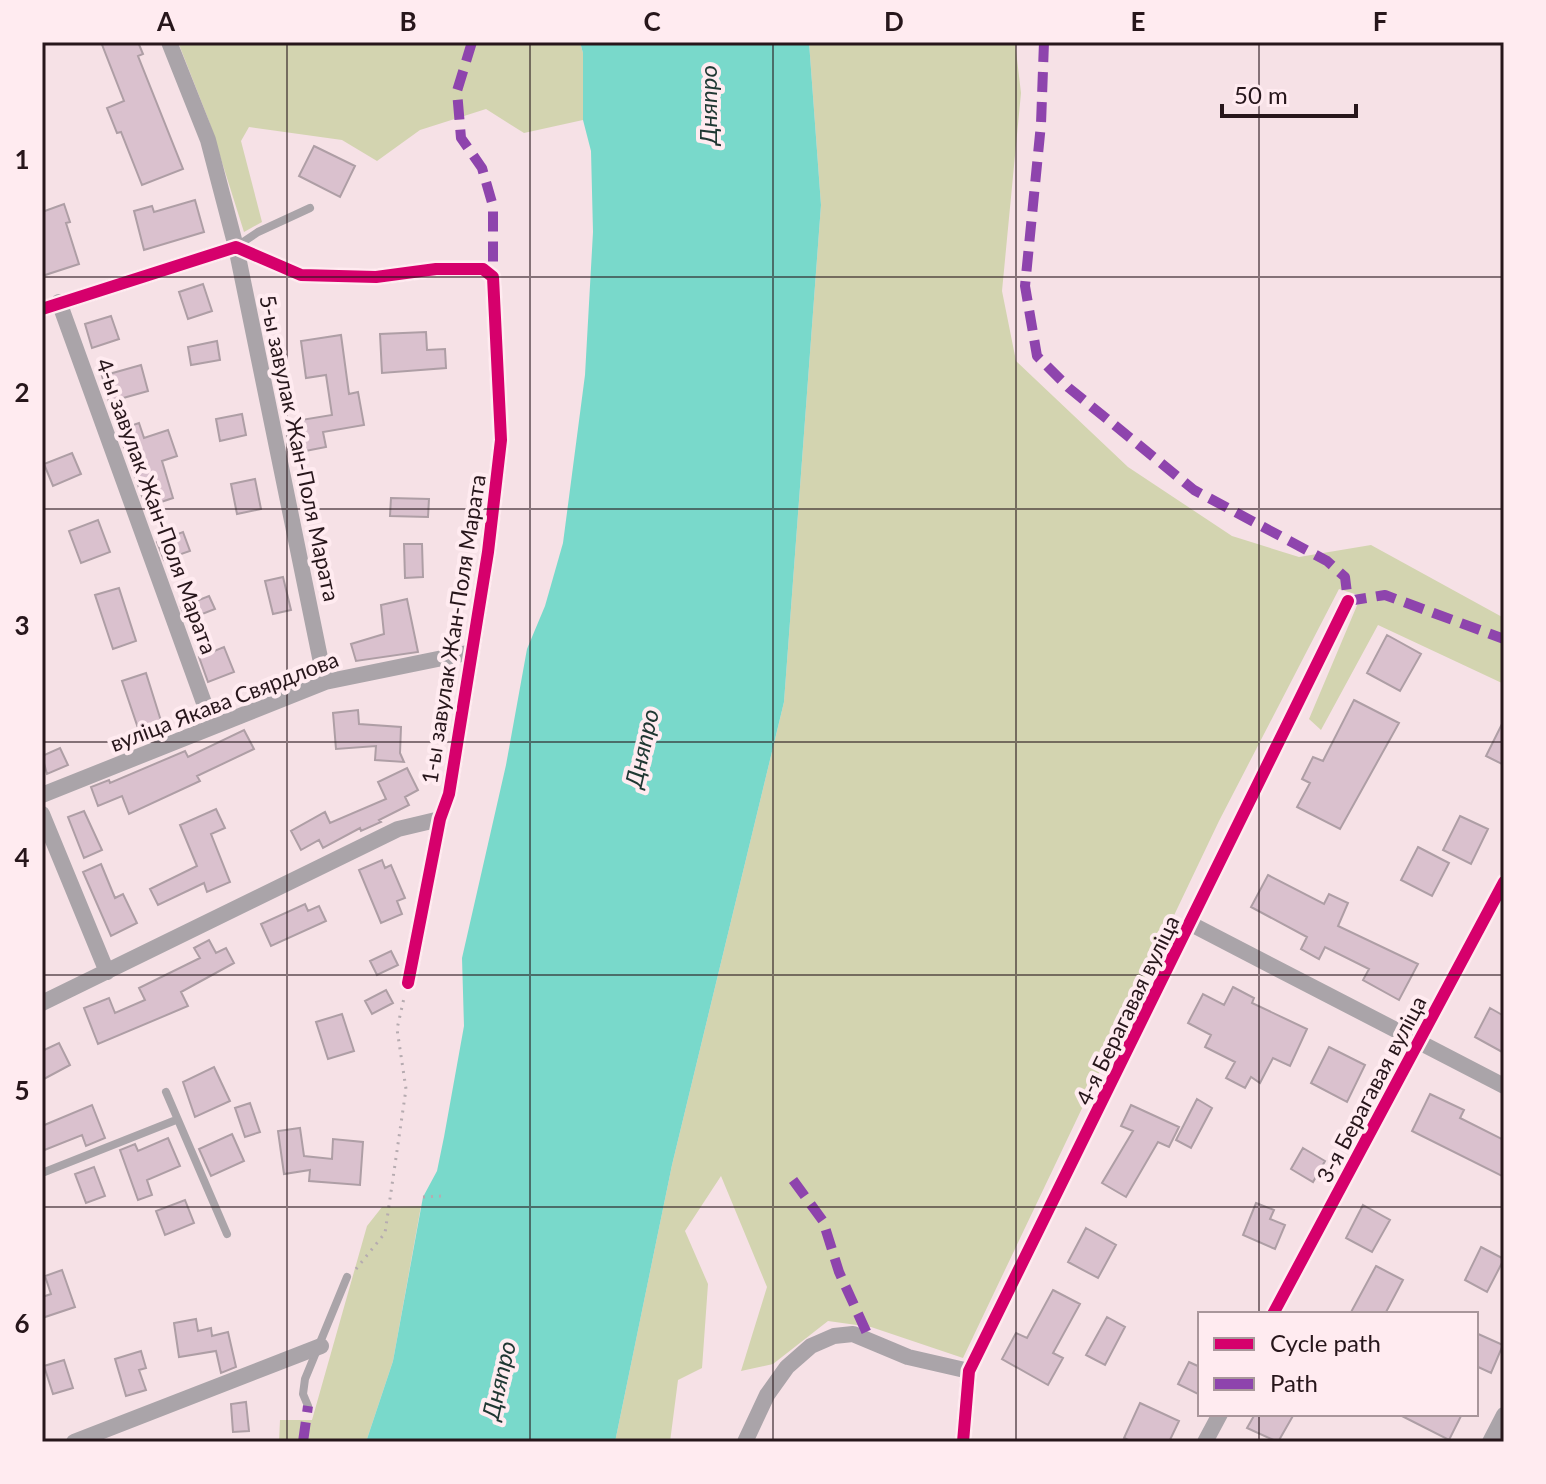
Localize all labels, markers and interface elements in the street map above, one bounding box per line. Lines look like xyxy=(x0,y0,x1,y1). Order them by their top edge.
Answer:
text: A xyxy=(156,5,176,37)
text: B xyxy=(399,5,417,37)
text: C xyxy=(643,5,661,37)
text: D xyxy=(884,5,904,37)
text: E xyxy=(1131,5,1145,37)
text: F xyxy=(1373,5,1387,37)
water label: Дняпро xyxy=(693,65,722,147)
scale bar xyxy=(1222,68,1356,118)
text: 50 m xyxy=(1234,80,1288,109)
text: 1 xyxy=(14,143,30,175)
street label: 5-ы завулак Жан-Поля Марата xyxy=(254,292,346,604)
street label: 4-ы завулак Жан-Поля Марата xyxy=(91,355,223,657)
text: 2 xyxy=(14,376,30,408)
street label: 1-ы завулак Жан-Поля Марата xyxy=(415,473,491,785)
text: 3 xyxy=(14,609,30,641)
street label: вуліца Якава Свярдлова xyxy=(106,645,342,757)
water label: Дняпро xyxy=(617,706,664,792)
text: 4 xyxy=(14,841,30,873)
street label: 4-я Берагавая вуліца xyxy=(1069,911,1185,1109)
street label: 3-я Берагавая вуліца xyxy=(1310,991,1432,1187)
text: 5 xyxy=(14,1074,30,1106)
text: 6 xyxy=(14,1307,30,1339)
legend xyxy=(1198,1312,1478,1416)
text: Cycle path xyxy=(1270,1328,1381,1357)
water label: Дняпро xyxy=(474,1338,521,1424)
text: Path xyxy=(1270,1368,1318,1397)

